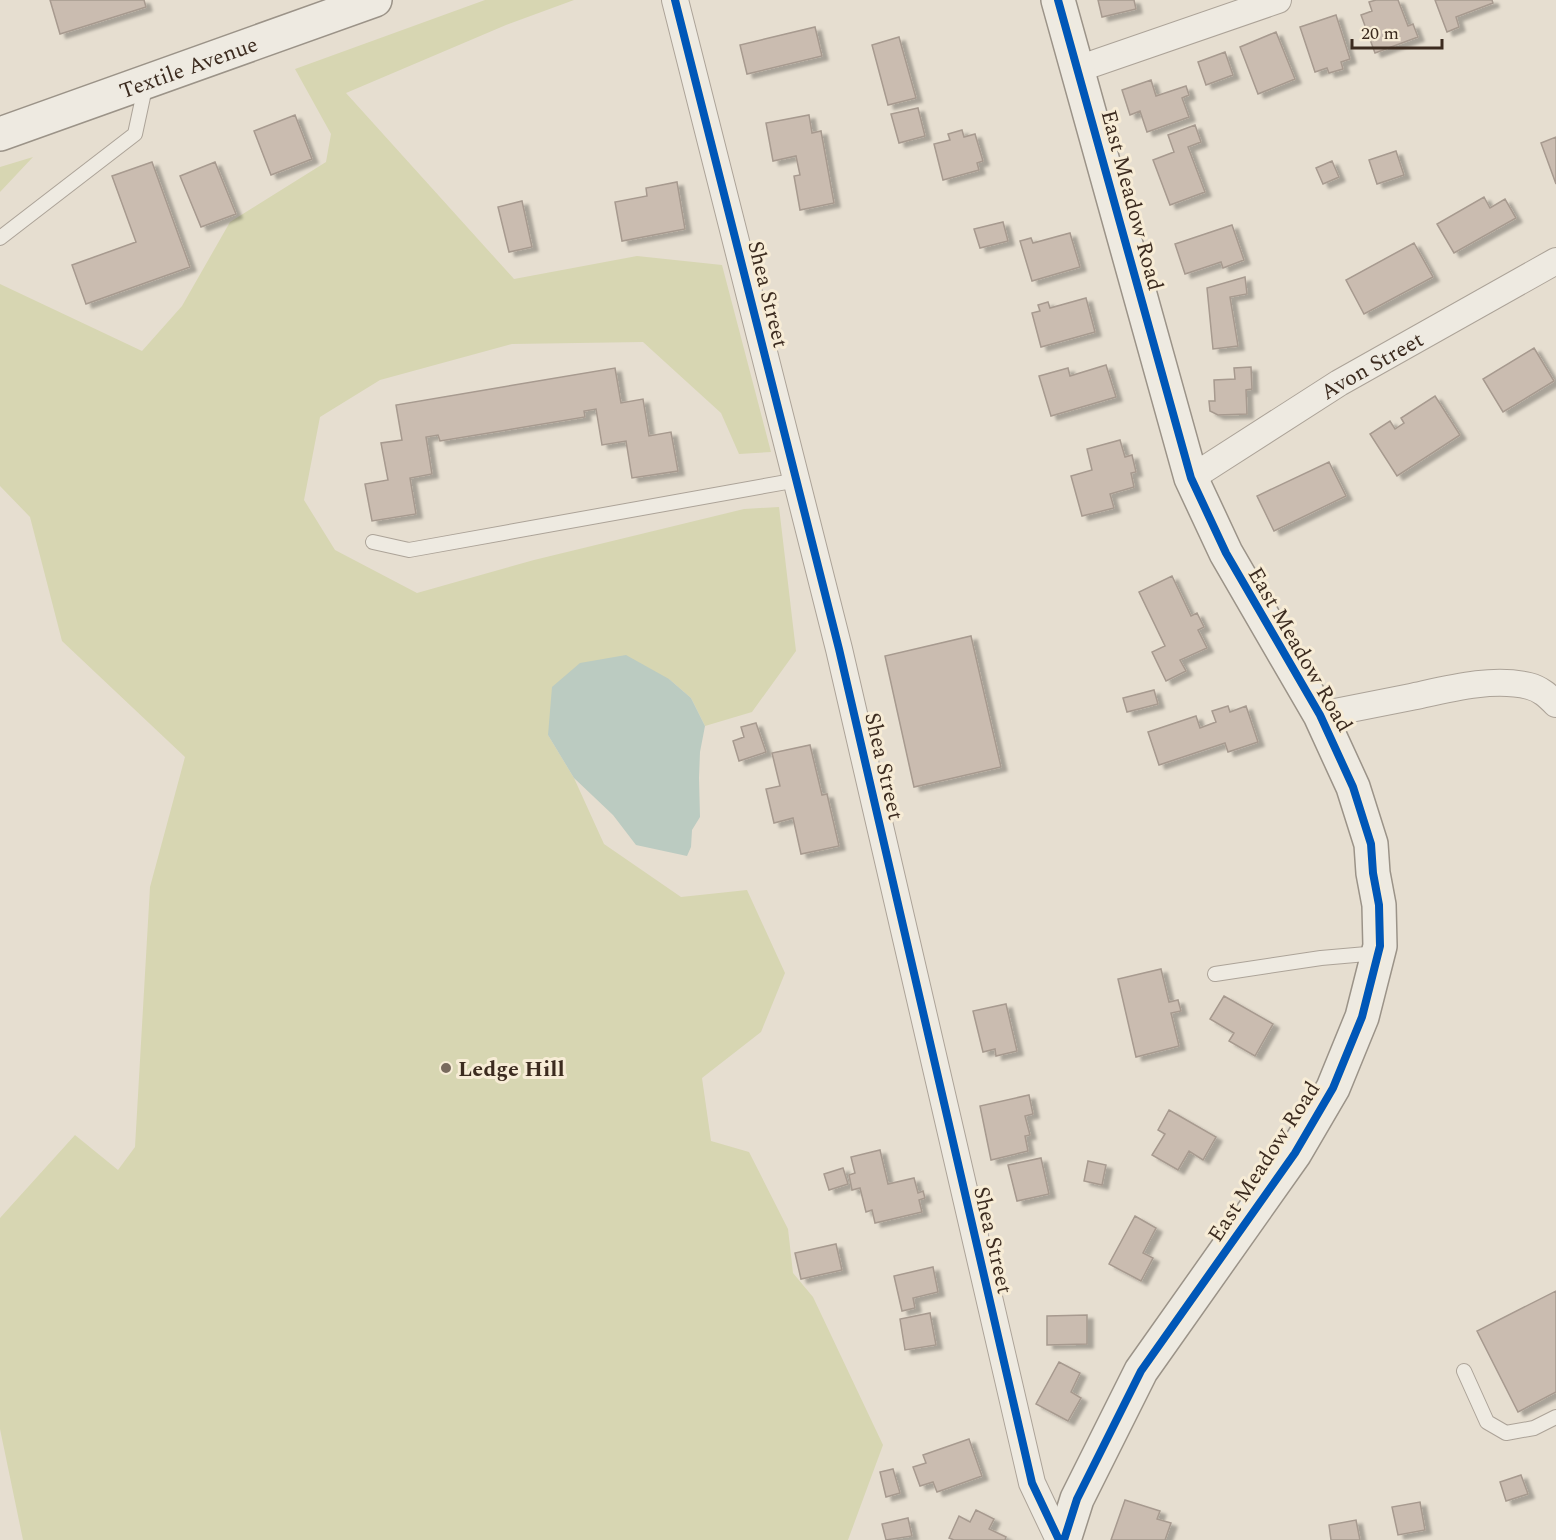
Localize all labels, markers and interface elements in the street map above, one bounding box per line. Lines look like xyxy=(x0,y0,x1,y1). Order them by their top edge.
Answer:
scale bar xyxy=(1352,12,1442,50)
text: 20 m xyxy=(1361,20,1399,47)
street label: Textile Avenue xyxy=(115,28,263,108)
street label: East Meadow Road xyxy=(1092,106,1172,295)
street label: Shea Street xyxy=(738,237,797,352)
street label: Avon Street xyxy=(1314,324,1430,409)
street label: East Meadow Road xyxy=(1239,561,1361,739)
street label: Shea Street xyxy=(855,709,912,823)
place label: Ledge Hill xyxy=(458,1053,565,1086)
marker: Ledge Hill xyxy=(439,1061,453,1075)
street label: East Meadow Road xyxy=(1200,1075,1329,1249)
street label: Shea Street xyxy=(964,1183,1021,1297)

